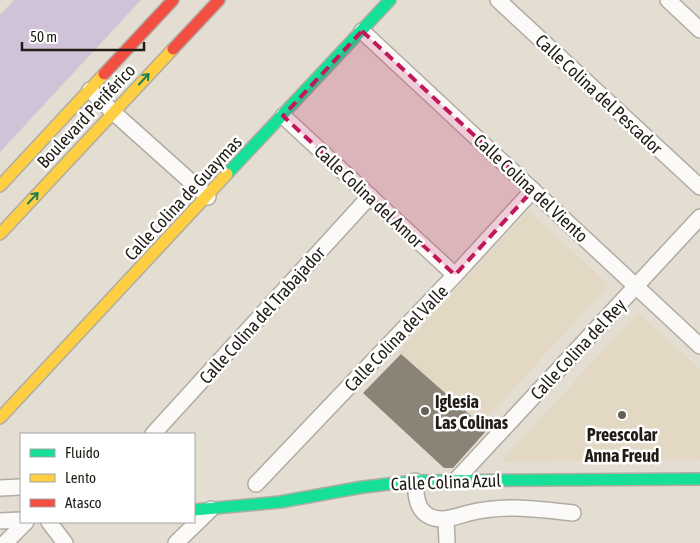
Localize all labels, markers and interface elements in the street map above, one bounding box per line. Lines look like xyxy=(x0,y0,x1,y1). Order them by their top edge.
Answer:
scale bar xyxy=(22,20,145,52)
text: 50 m xyxy=(30,28,57,45)
street label: Calle Colina del Pescador xyxy=(531,30,667,159)
street label: Boulevard Periférico xyxy=(33,60,139,172)
one-way arrow xyxy=(138,73,150,86)
street label: Calle Colina del Viento xyxy=(469,130,593,246)
street label: Calle Colina de Guaymas xyxy=(120,131,246,265)
street label: Calle Colina del Amor xyxy=(310,140,428,252)
one-way arrow xyxy=(27,192,39,205)
street label: Calle Colina del Trabajador xyxy=(195,242,330,388)
street label: Calle Colina del Valle xyxy=(340,280,452,396)
street label: Calle Colina del Rey xyxy=(526,294,630,404)
place label: Iglesia Las Colinas xyxy=(435,391,509,433)
marker: Iglesia Las Colinas xyxy=(419,405,431,417)
marker: Preescolar Anna Freud xyxy=(616,409,628,421)
place label: Preescolar Anna Freud xyxy=(584,424,659,466)
legend xyxy=(20,433,195,523)
text: Fluido xyxy=(65,444,100,461)
text: Lento xyxy=(65,469,96,486)
street label: Calle Colina Azul xyxy=(391,470,502,494)
text: Atasco xyxy=(65,494,102,511)

